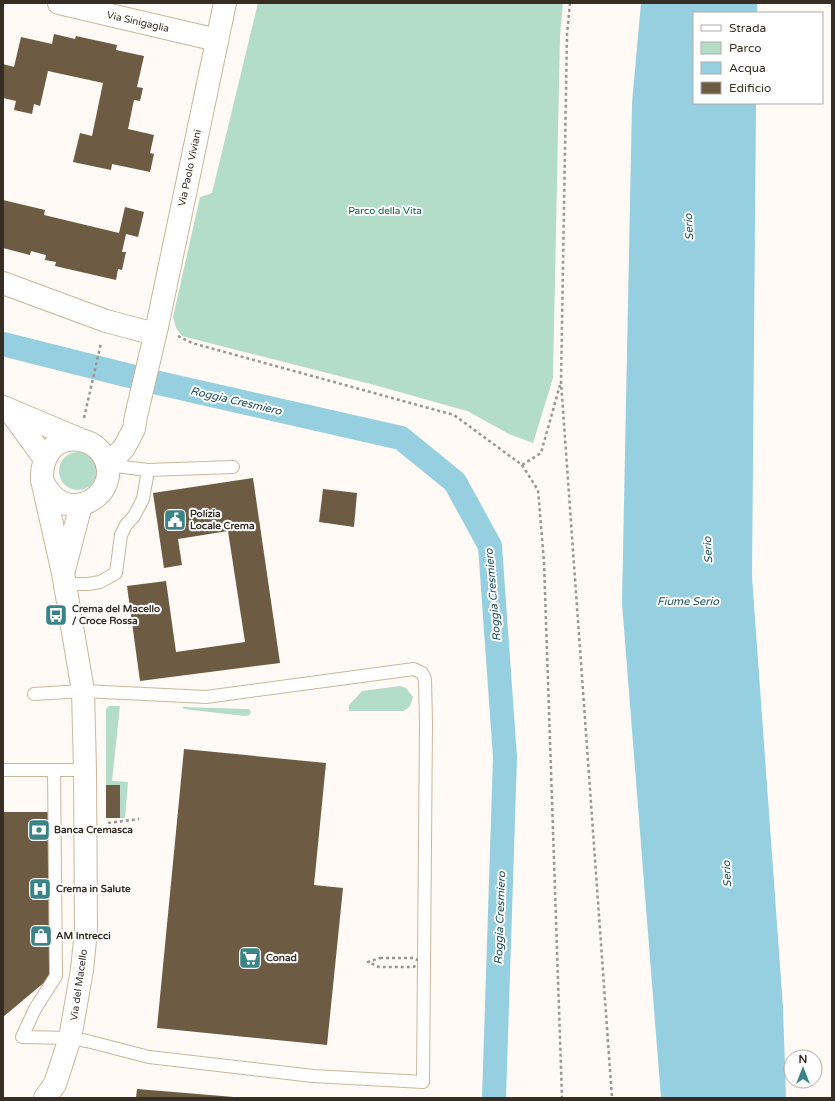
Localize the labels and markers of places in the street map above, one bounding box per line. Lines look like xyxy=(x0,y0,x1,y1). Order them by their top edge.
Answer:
public building icon: Polizia Locale Crema xyxy=(162,507,188,533)
place label: Polizia Locale Crema xyxy=(190,508,255,532)
bus stop icon: Crema del Macello / Croce Rossa xyxy=(43,602,69,628)
place label: Crema del Macello / Croce Rossa xyxy=(72,603,160,627)
bank icon: Banca Cremasca xyxy=(26,817,52,843)
place label: Banca Cremasca xyxy=(54,824,133,836)
hospital icon: Crema in Salute xyxy=(27,876,53,902)
place label: Crema in Salute xyxy=(56,883,131,895)
shop icon: AM Intrecci xyxy=(28,923,54,949)
place label: AM Intrecci xyxy=(56,930,111,942)
supermarket icon: Conad xyxy=(237,945,263,971)
place label: Conad xyxy=(266,952,297,964)

